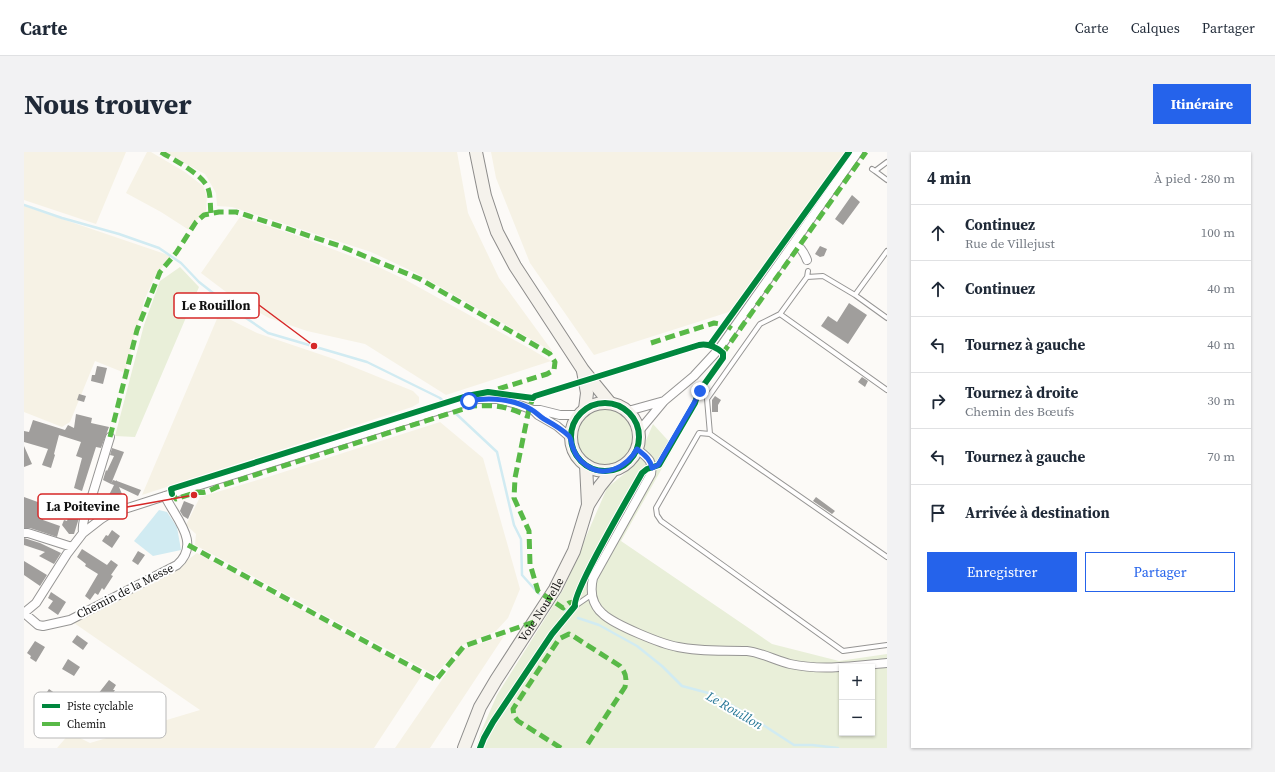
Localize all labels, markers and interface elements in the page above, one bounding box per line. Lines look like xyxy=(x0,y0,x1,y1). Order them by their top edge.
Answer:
text: Carte xyxy=(20,15,67,41)
text: Carte xyxy=(1075,18,1109,38)
text: Calques xyxy=(1131,18,1180,38)
text: Partager xyxy=(1202,18,1255,38)
button: Itinéraire xyxy=(1153,84,1251,124)
text: Nous trouver xyxy=(24,85,191,123)
text: 4 min xyxy=(927,166,971,190)
text: À pied · 280 m xyxy=(1154,170,1235,187)
text: Continuez xyxy=(965,214,1035,235)
icon: ahead xyxy=(927,222,949,244)
text: 100 m xyxy=(1201,224,1235,241)
text: Rue de Villejust xyxy=(965,235,1055,252)
icon: ahead xyxy=(927,278,949,300)
text: Continuez xyxy=(965,278,1035,299)
text: 40 m xyxy=(1207,280,1235,297)
callout: Le Rouillon xyxy=(174,293,259,318)
text: Le Rouillon xyxy=(182,297,250,314)
icon: left xyxy=(927,334,949,356)
text: Tournez à gauche xyxy=(965,334,1085,355)
text: 40 m xyxy=(1207,336,1235,353)
route end xyxy=(691,382,709,400)
text: Tournez à droite xyxy=(965,382,1078,403)
icon: right xyxy=(927,390,949,412)
route start xyxy=(460,392,478,410)
text: 30 m xyxy=(1207,392,1235,409)
text: Chemin des Bœufs xyxy=(965,403,1074,420)
icon: left xyxy=(927,446,949,468)
text: Tournez à gauche xyxy=(965,446,1085,467)
text: 70 m xyxy=(1207,448,1235,465)
callout: La Poitevine xyxy=(38,494,127,519)
text: La Poitevine xyxy=(46,498,120,515)
icon: arrive xyxy=(927,502,949,524)
text: Arrivée à destination xyxy=(965,502,1110,523)
button: Enregistrer xyxy=(927,552,1077,592)
button: Partager xyxy=(1085,552,1235,592)
street label: Chemin de la Messe xyxy=(74,560,176,622)
street label: Voie Nouvelle xyxy=(515,575,567,645)
map controls xyxy=(839,664,875,736)
button: + xyxy=(839,664,875,700)
water label: Le Rouillon xyxy=(703,687,767,734)
legend xyxy=(34,692,166,738)
text: Piste cyclable xyxy=(67,699,134,714)
button: − xyxy=(839,700,875,736)
text: Chemin xyxy=(67,717,106,732)

